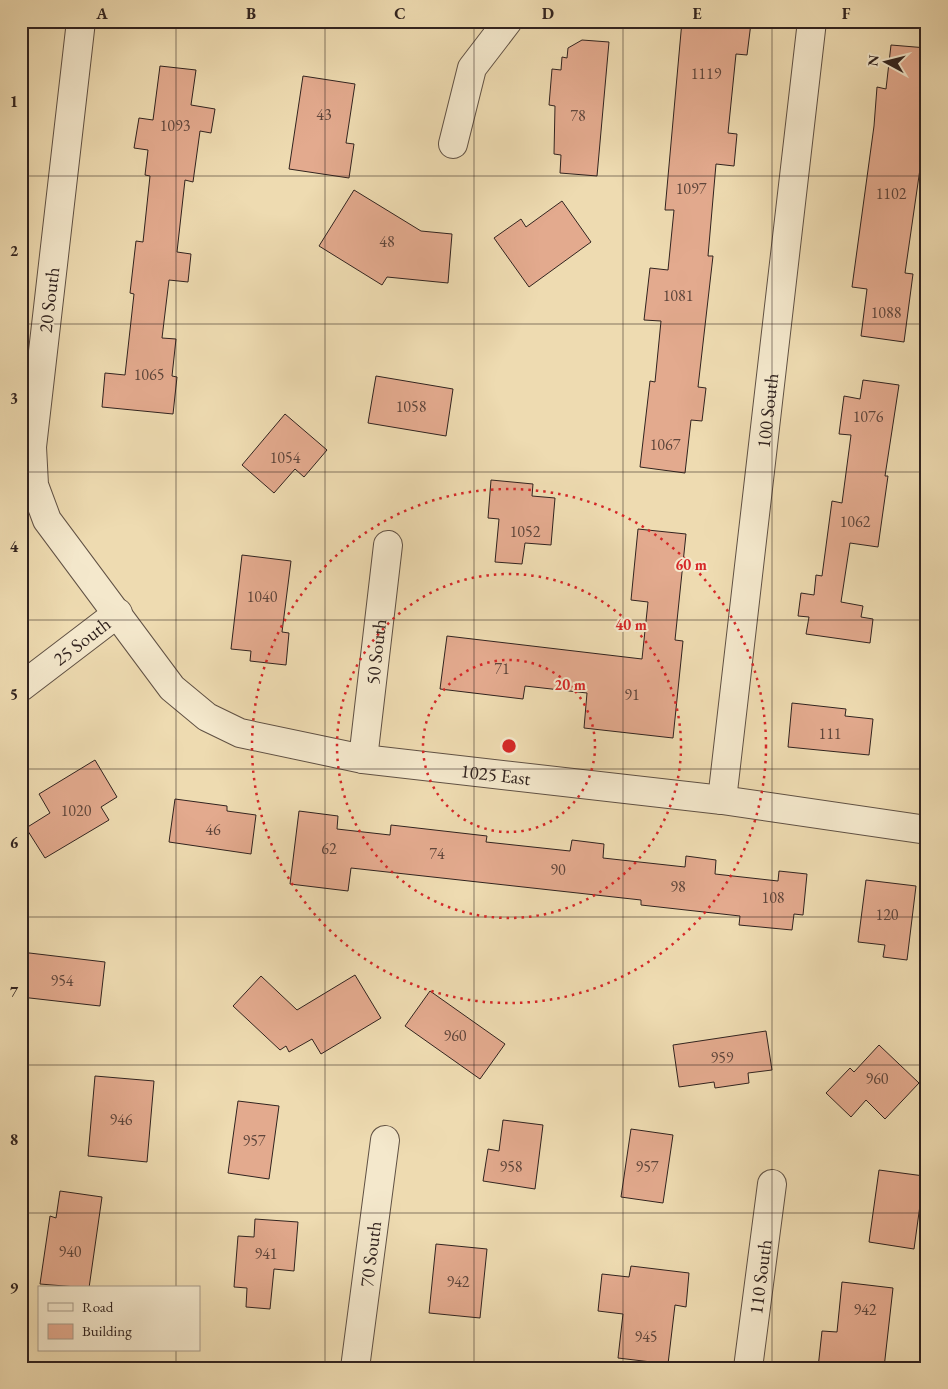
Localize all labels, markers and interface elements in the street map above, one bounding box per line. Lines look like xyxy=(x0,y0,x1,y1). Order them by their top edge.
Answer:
text: A xyxy=(95,3,108,24)
text: B xyxy=(246,3,256,24)
text: C xyxy=(394,3,406,24)
text: D xyxy=(542,3,554,24)
text: E xyxy=(692,3,702,24)
text: F xyxy=(842,3,851,24)
north arrow xyxy=(860,38,910,88)
text: N xyxy=(863,53,883,67)
house number: 1119 xyxy=(691,63,722,84)
text: 1 xyxy=(10,91,18,112)
house number: 43 xyxy=(316,104,332,125)
house number: 78 xyxy=(570,105,586,126)
house number: 1093 xyxy=(160,115,191,136)
house number: 1097 xyxy=(676,178,707,199)
house number: 1102 xyxy=(876,183,907,204)
house number: 48 xyxy=(379,231,395,252)
text: 2 xyxy=(10,240,19,261)
street label: 20 South xyxy=(33,265,65,334)
house number: 1081 xyxy=(663,285,693,306)
house number: 1088 xyxy=(871,302,902,323)
house number: 1065 xyxy=(134,364,164,385)
street label: 100 South xyxy=(750,372,784,449)
text: 3 xyxy=(10,388,18,409)
house number: 1058 xyxy=(396,396,427,417)
house number: 1076 xyxy=(853,406,884,427)
house number: 1067 xyxy=(650,434,681,455)
house number: 1054 xyxy=(270,447,301,468)
house number: 1062 xyxy=(840,511,871,532)
house number: 1052 xyxy=(510,521,541,542)
text: 4 xyxy=(10,536,19,557)
text: 60 m xyxy=(675,555,707,574)
house number: 1040 xyxy=(247,586,278,607)
street label: 25 South xyxy=(48,611,115,671)
text: 40 m xyxy=(615,615,647,634)
street label: 50 South xyxy=(359,617,392,686)
house number: 71 xyxy=(494,658,510,679)
text: 20 m xyxy=(554,675,586,694)
text: 5 xyxy=(10,684,18,705)
house number: 91 xyxy=(624,684,640,705)
house number: 111 xyxy=(818,723,842,744)
centre of rings xyxy=(500,737,518,755)
street label: 1025 East xyxy=(459,758,532,791)
house number: 1020 xyxy=(61,800,92,821)
house number: 46 xyxy=(205,819,221,840)
text: 6 xyxy=(10,832,19,853)
house number: 62 xyxy=(321,838,337,859)
house number: 74 xyxy=(429,843,445,864)
house number: 90 xyxy=(550,859,566,880)
house number: 98 xyxy=(670,876,686,897)
house number: 108 xyxy=(761,887,785,908)
house number: 120 xyxy=(875,904,899,925)
house number: 954 xyxy=(50,970,74,991)
text: 7 xyxy=(10,981,19,1002)
house number: 960 xyxy=(443,1025,467,1046)
house number: 959 xyxy=(710,1047,734,1068)
house number: 960 xyxy=(865,1068,889,1089)
house number: 946 xyxy=(109,1109,133,1130)
text: 8 xyxy=(10,1129,18,1150)
house number: 957 xyxy=(242,1130,266,1151)
house number: 958 xyxy=(499,1156,523,1177)
house number: 957 xyxy=(635,1156,659,1177)
street label: 70 South xyxy=(353,1219,387,1288)
street label: 110 South xyxy=(743,1238,777,1316)
house number: 940 xyxy=(58,1241,82,1262)
house number: 941 xyxy=(254,1243,278,1264)
house number: 942 xyxy=(446,1271,470,1292)
text: 9 xyxy=(10,1277,19,1298)
legend xyxy=(38,1286,200,1352)
text: Road xyxy=(82,1297,114,1316)
house number: 942 xyxy=(853,1299,877,1320)
text: Building xyxy=(82,1321,132,1340)
house number: 945 xyxy=(634,1326,658,1347)

